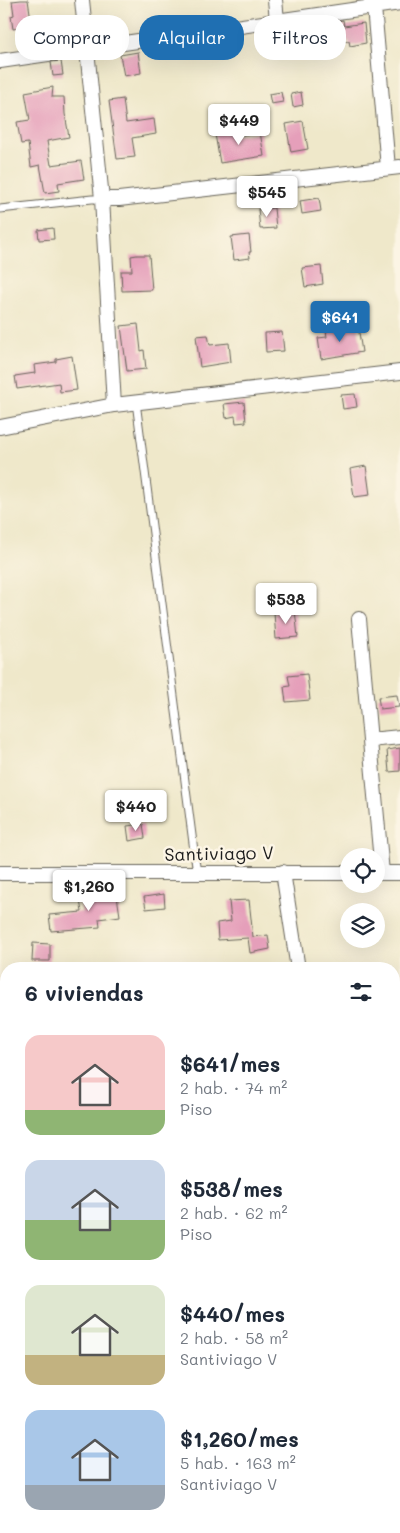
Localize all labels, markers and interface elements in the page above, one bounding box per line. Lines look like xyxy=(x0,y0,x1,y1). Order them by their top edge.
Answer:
chip: Comprar xyxy=(15,15,129,60)
chip: Alquilar xyxy=(139,15,244,60)
chip: Filtros xyxy=(254,15,346,60)
pin: $449 xyxy=(209,104,269,146)
text: $449 xyxy=(219,109,259,130)
pin: $545 xyxy=(237,176,297,218)
text: $545 xyxy=(248,181,286,202)
pin: $641 xyxy=(310,300,370,343)
text: $641 xyxy=(322,306,358,327)
pin: $538 xyxy=(256,582,316,625)
text: $538 xyxy=(267,588,305,609)
pin: $440 xyxy=(106,790,166,832)
text: $440 xyxy=(116,795,156,816)
street label: Santiviago V xyxy=(164,840,274,866)
map controls xyxy=(340,848,385,948)
button: locate xyxy=(340,848,385,893)
pin: $1,260 xyxy=(48,870,130,912)
text: $1,260 xyxy=(64,875,114,896)
button: layers xyxy=(340,903,385,948)
icon: filters xyxy=(347,978,375,1006)
text: 6 viviendas xyxy=(25,979,144,1006)
text: $641/mes xyxy=(180,1050,280,1077)
icon: home xyxy=(65,1055,125,1115)
text: 2 hab. · 74 m² xyxy=(180,1077,287,1098)
text: Piso xyxy=(180,1098,212,1119)
text: $538/mes xyxy=(180,1175,283,1202)
icon: home xyxy=(65,1180,125,1240)
text: 2 hab. · 62 m² xyxy=(180,1202,288,1223)
text: Piso xyxy=(180,1223,212,1244)
text: $440/mes xyxy=(180,1300,285,1327)
icon: home xyxy=(65,1305,125,1365)
text: 2 hab. · 58 m² xyxy=(180,1327,288,1348)
text: Santiviago V xyxy=(180,1348,277,1369)
text: $1,260/mes xyxy=(180,1425,299,1452)
icon: home xyxy=(65,1430,125,1490)
text: 5 hab. · 163 m² xyxy=(180,1452,296,1473)
text: Santiviago V xyxy=(180,1473,277,1494)

